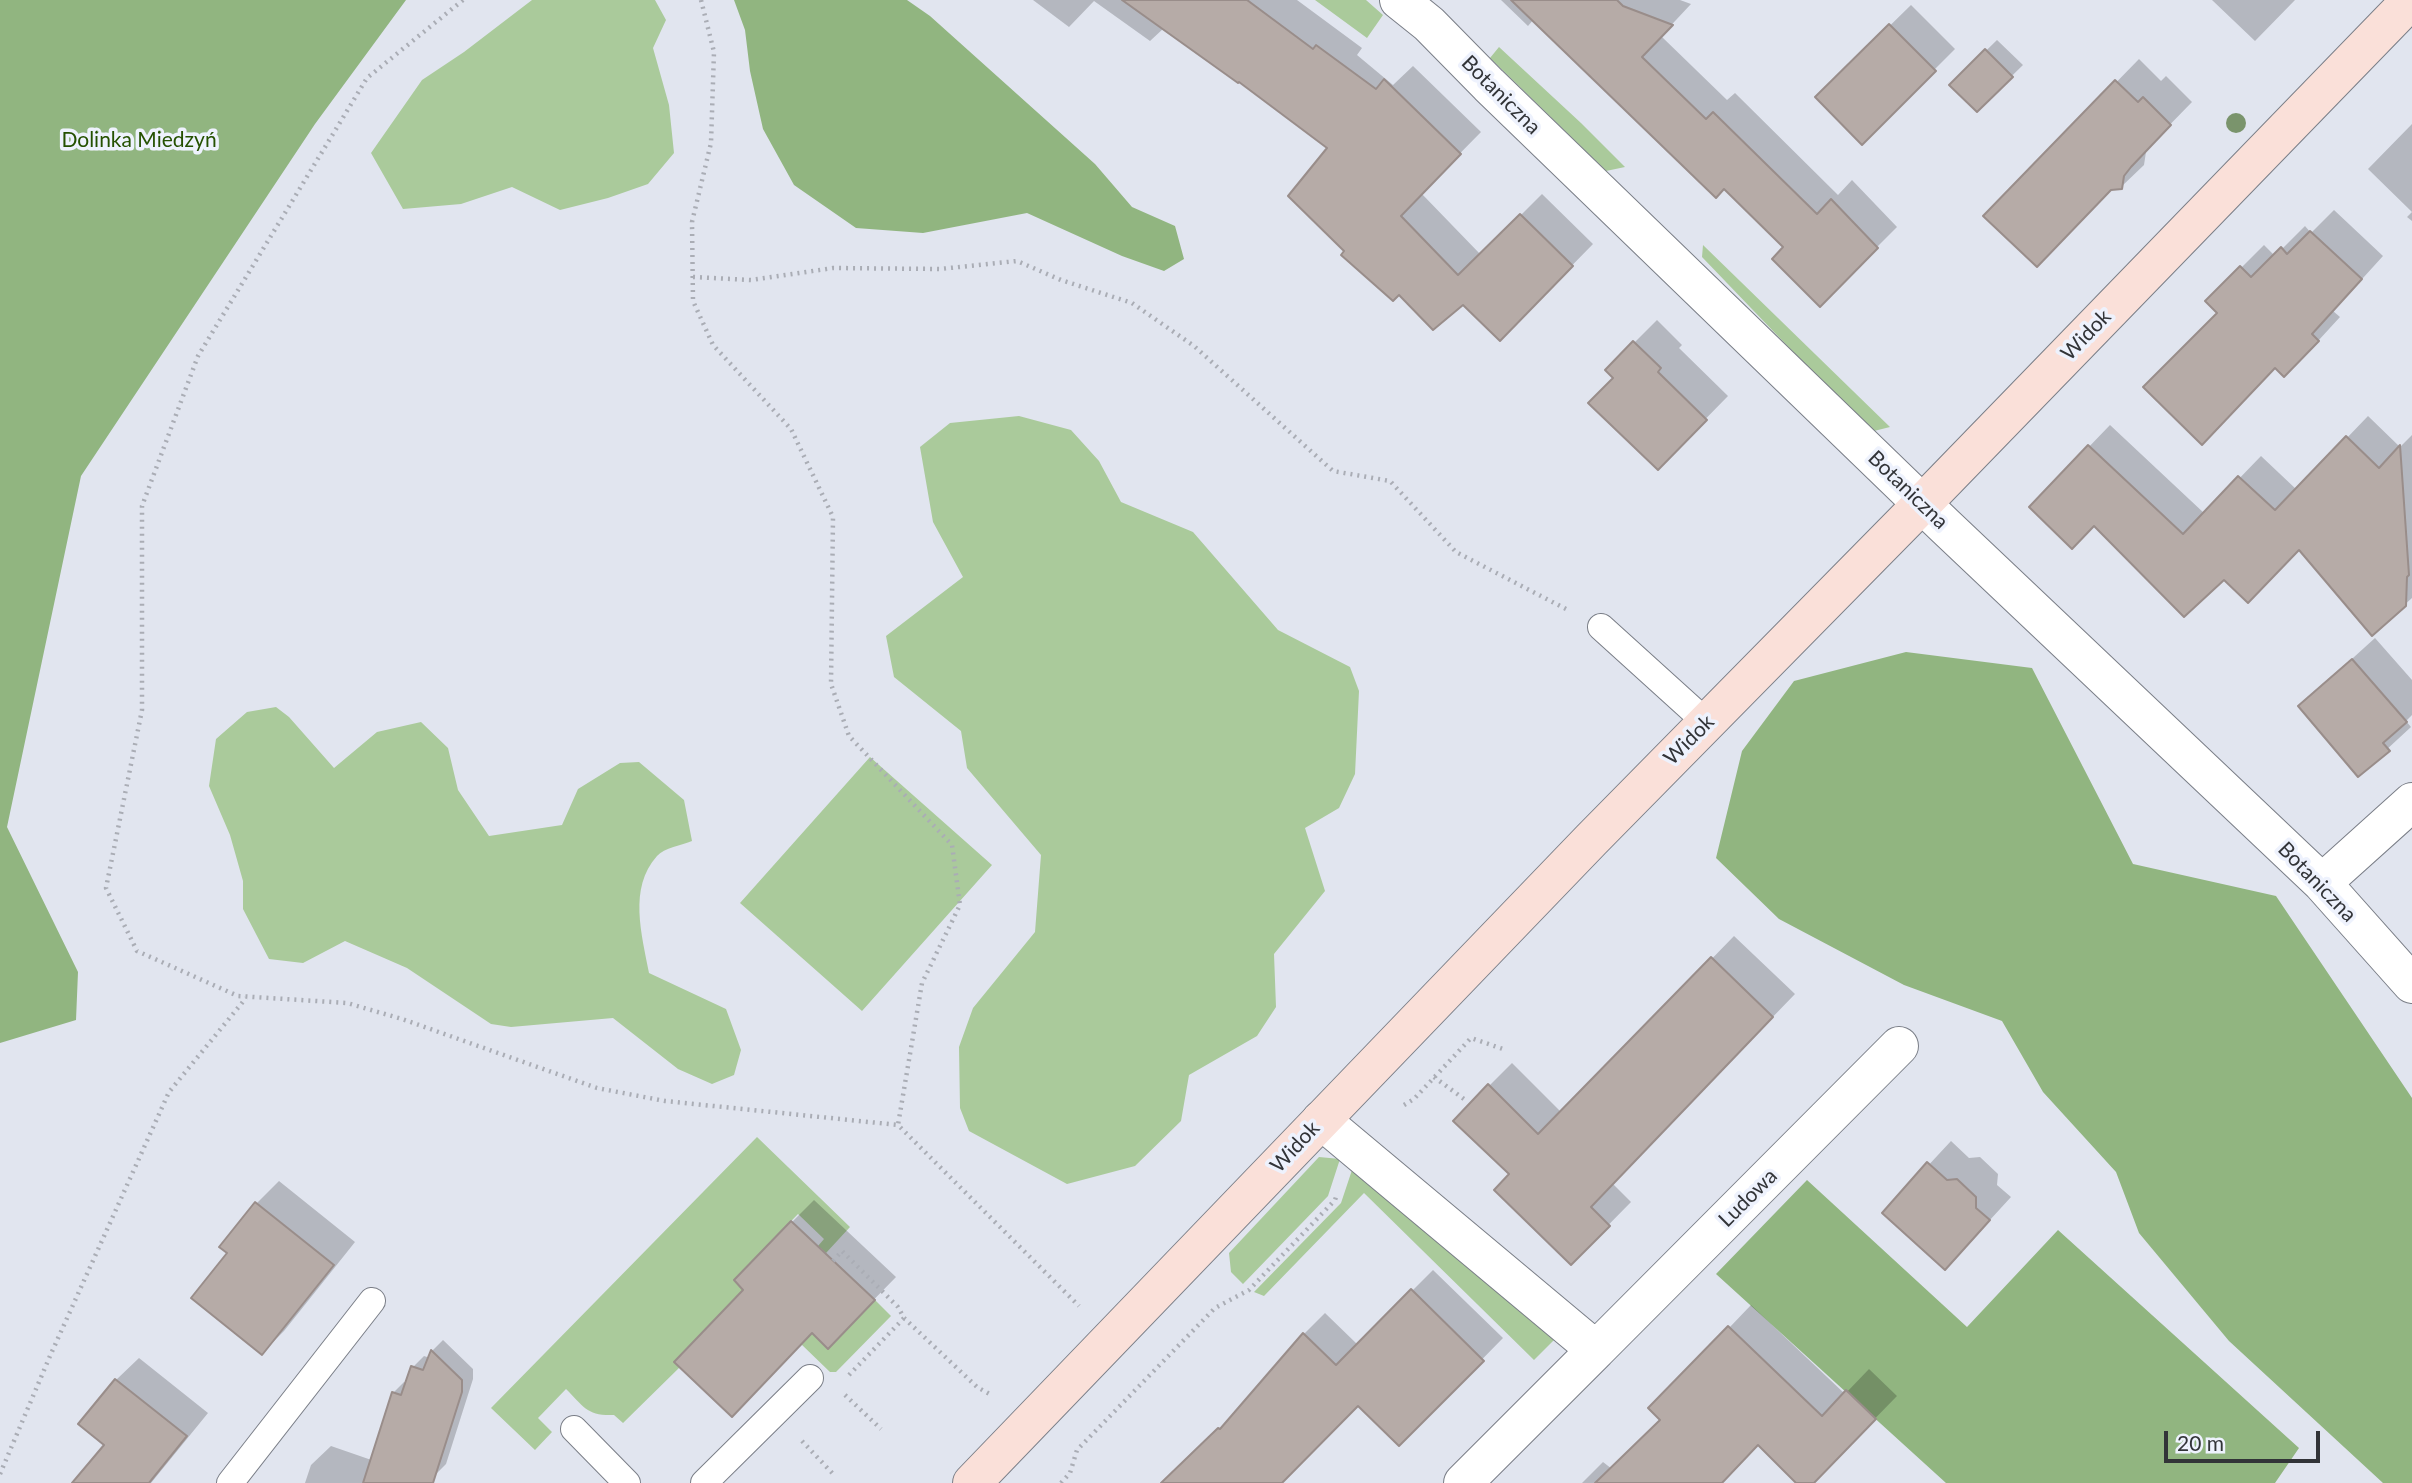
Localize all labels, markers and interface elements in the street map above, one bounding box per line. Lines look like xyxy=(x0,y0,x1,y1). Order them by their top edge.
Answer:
street label: Botaniczna xyxy=(1456,50,1546,140)
park label: Dolinka Miedzyń xyxy=(61,127,217,153)
street label: Widok xyxy=(2056,304,2116,366)
street label: Botaniczna xyxy=(1863,446,1953,534)
street label: Widok xyxy=(1659,710,1719,770)
street label: Botaniczna xyxy=(2273,837,2361,927)
street label: Widok xyxy=(1265,1116,1325,1178)
street label: Ludowa xyxy=(1714,1164,1782,1232)
scale bar xyxy=(2167,1416,2323,1460)
text: 20 m xyxy=(2177,1430,2224,1455)

